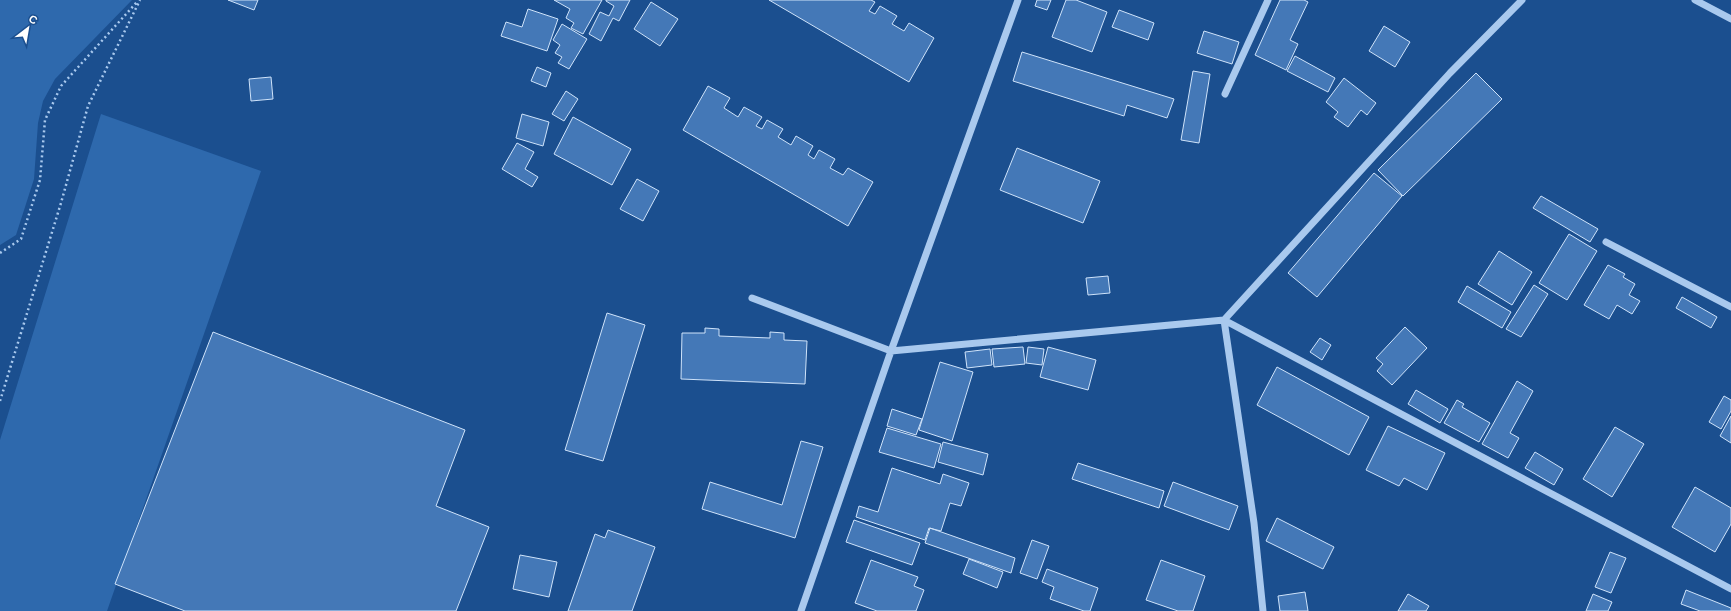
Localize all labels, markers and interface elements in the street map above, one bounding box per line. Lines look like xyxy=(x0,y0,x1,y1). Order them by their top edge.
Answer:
north arrow xyxy=(8,8,48,48)
text: С xyxy=(27,12,40,27)

